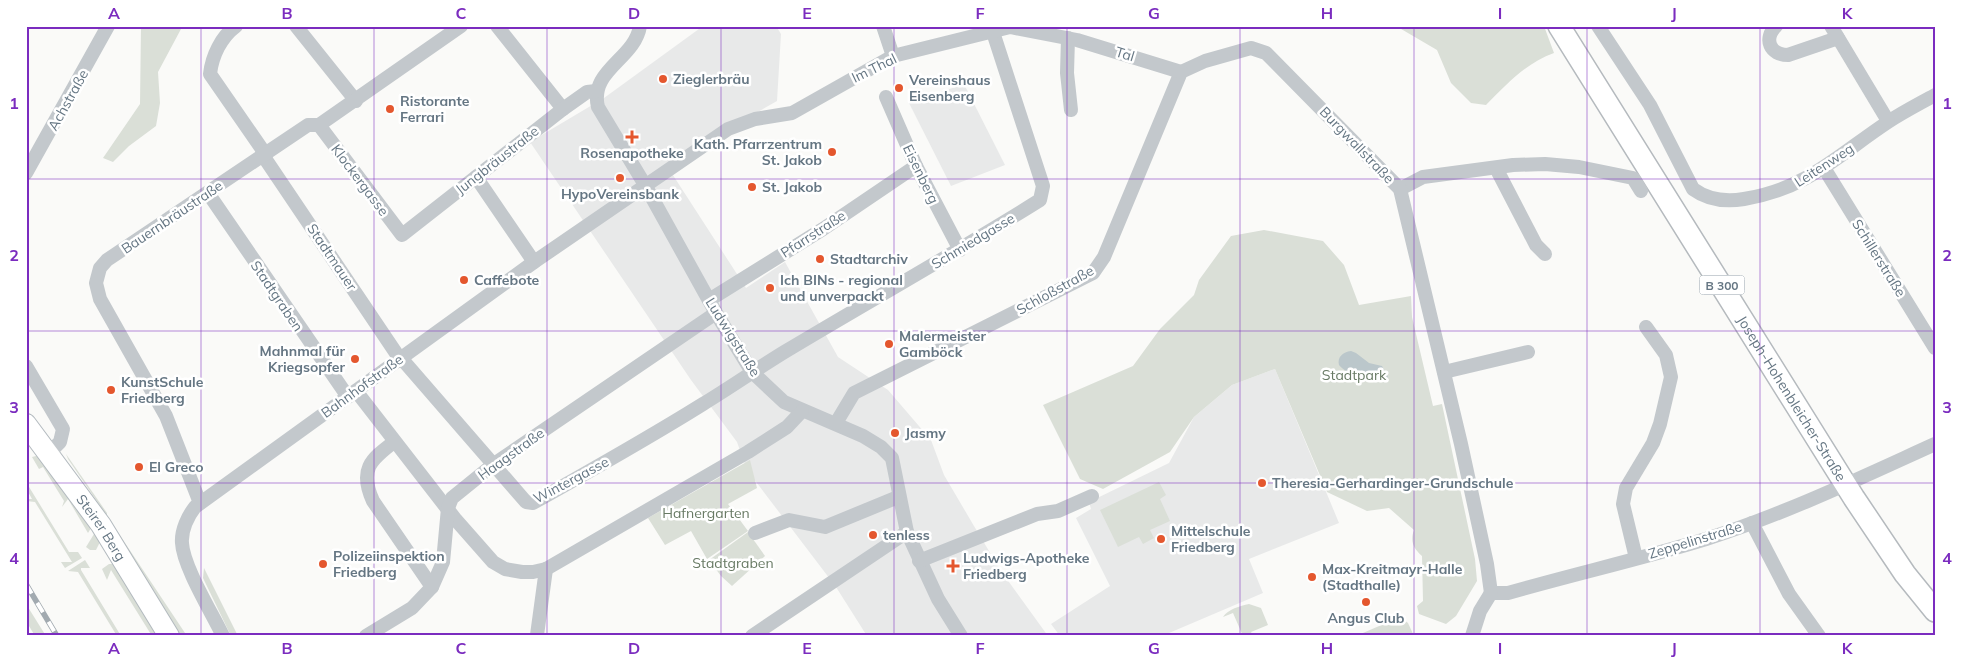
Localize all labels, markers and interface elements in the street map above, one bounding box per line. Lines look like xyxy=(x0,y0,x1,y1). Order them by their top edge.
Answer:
text: A xyxy=(108,3,120,23)
text: B xyxy=(281,3,293,23)
text: C xyxy=(456,3,467,23)
text: D xyxy=(628,3,640,23)
text: E xyxy=(802,3,812,23)
text: F xyxy=(975,3,985,23)
text: G xyxy=(1148,3,1160,23)
text: H xyxy=(1321,3,1333,23)
text: I xyxy=(1498,3,1502,23)
text: J xyxy=(1671,3,1677,23)
text: K xyxy=(1842,3,1854,23)
street label: Tal xyxy=(1113,43,1137,65)
street label: Im Thal xyxy=(848,49,900,87)
street label: Achstraße xyxy=(44,66,92,134)
place label: Zieglerbräu xyxy=(673,70,750,88)
place label: Vereinshaus Eisenberg xyxy=(908,71,991,105)
marker: Zieglerbräu xyxy=(657,73,669,85)
marker: Vereinshaus Eisenberg xyxy=(893,82,905,94)
place label: Ristorante Ferrari xyxy=(400,92,470,126)
text: 1 xyxy=(9,93,19,113)
text: 1 xyxy=(1942,93,1952,113)
marker: Ristorante Ferrari xyxy=(384,103,396,115)
street label: Burgwallstraße xyxy=(1316,103,1398,187)
street label: Jungbräustraße xyxy=(452,122,542,198)
marker: Rosenapotheke xyxy=(626,131,638,143)
place label: Kath. Pfarrzentrum St. Jakob xyxy=(694,135,822,169)
street label: Leitenweg xyxy=(1791,139,1857,191)
street label: Klockergasse xyxy=(327,141,393,219)
street label: Eisenberg xyxy=(899,141,943,207)
place label: Rosenapotheke xyxy=(580,144,684,162)
marker: Kath. Pfarrzentrum St. Jakob xyxy=(826,146,838,158)
marker: HypoVereinsbank xyxy=(614,172,626,184)
street label: Bauernbräustraße xyxy=(118,176,226,258)
place label: St. Jakob xyxy=(762,178,822,196)
marker: St. Jakob xyxy=(746,181,758,193)
place label: HypoVereinsbank xyxy=(561,185,679,203)
street label: Pfarrstraße xyxy=(777,206,849,262)
street label: Schmiedgasse xyxy=(928,209,1018,273)
street label: Schillerstraße xyxy=(1848,216,1910,300)
street label: Stadtmauer xyxy=(303,220,361,295)
text: 2 xyxy=(9,245,19,265)
text: 2 xyxy=(1942,245,1952,265)
place label: Stadtarchiv xyxy=(830,250,908,268)
marker: Stadtarchiv xyxy=(814,253,826,265)
street label: Stadtgraben xyxy=(247,257,307,335)
street label: Schloßstraße xyxy=(1013,261,1097,319)
place label: Caffebote xyxy=(474,271,540,289)
place label: Ich BINs - regional und unverpackt xyxy=(780,271,903,305)
marker: Caffebote xyxy=(458,274,470,286)
road number: B 300 xyxy=(1700,276,1744,294)
marker: Ich BINs - regional und unverpackt xyxy=(764,282,776,294)
street label: Ludwigstraße xyxy=(702,294,764,380)
street label: Joseph-Hohenbleicher-Straße xyxy=(1733,312,1850,485)
place label: Malermeister Gamböck xyxy=(899,327,986,361)
marker: Malermeister Gamböck xyxy=(883,338,895,350)
place label: Mahnmal für Kriegsopfer xyxy=(260,342,345,376)
street label: Bahnhofstraße xyxy=(318,350,406,422)
marker: Mahnmal für Kriegsopfer xyxy=(349,353,361,365)
park label: Stadtpark xyxy=(1322,366,1387,384)
place label: KunstSchule Friedberg xyxy=(121,373,204,407)
marker: KunstSchule Friedberg xyxy=(105,384,117,396)
text: 3 xyxy=(9,397,19,417)
text: 3 xyxy=(1942,397,1952,417)
street label: Haagstraße xyxy=(474,424,548,484)
place label: Jasmy xyxy=(905,424,946,442)
marker: Jasmy xyxy=(889,427,901,439)
street label: Wintergasse xyxy=(530,453,612,507)
place label: El Greco xyxy=(149,458,203,476)
marker: El Greco xyxy=(133,461,145,473)
place label: Theresia-Gerhardinger-Grundschule xyxy=(1272,474,1514,492)
marker: Theresia-Gerhardinger-Grundschule xyxy=(1256,477,1268,489)
street label: Steirer Berg xyxy=(72,491,130,564)
park label: Hafnergarten xyxy=(662,504,750,522)
street label: Zeppelinstraße xyxy=(1646,517,1744,563)
place label: Mittelschule Friedberg xyxy=(1171,522,1251,556)
place label: tenless xyxy=(883,526,930,544)
marker: tenless xyxy=(867,529,879,541)
marker: Mittelschule Friedberg xyxy=(1155,533,1167,545)
place label: Polizeiinspektion Friedberg xyxy=(333,547,445,581)
text: 4 xyxy=(9,548,19,568)
text: 4 xyxy=(1942,548,1952,568)
place label: Ludwigs-Apotheke Friedberg xyxy=(963,549,1090,583)
park label: Stadtgraben xyxy=(692,554,774,572)
marker: Polizeiinspektion Friedberg xyxy=(317,558,329,570)
marker: Ludwigs-Apotheke Friedberg xyxy=(947,560,959,572)
place label: Max-Kreitmayr-Halle (Stadthalle) xyxy=(1322,560,1463,594)
marker: Max-Kreitmayr-Halle (Stadthalle) xyxy=(1306,571,1318,583)
marker: Angus Club xyxy=(1360,596,1372,608)
place label: Angus Club xyxy=(1327,609,1405,627)
text: A xyxy=(108,638,120,658)
text: B xyxy=(281,638,293,658)
text: C xyxy=(456,638,467,658)
text: D xyxy=(628,638,640,658)
text: E xyxy=(802,638,812,658)
text: F xyxy=(975,638,985,658)
text: G xyxy=(1148,638,1160,658)
text: H xyxy=(1321,638,1333,658)
text: I xyxy=(1498,638,1502,658)
text: J xyxy=(1671,638,1677,658)
text: K xyxy=(1842,638,1854,658)

